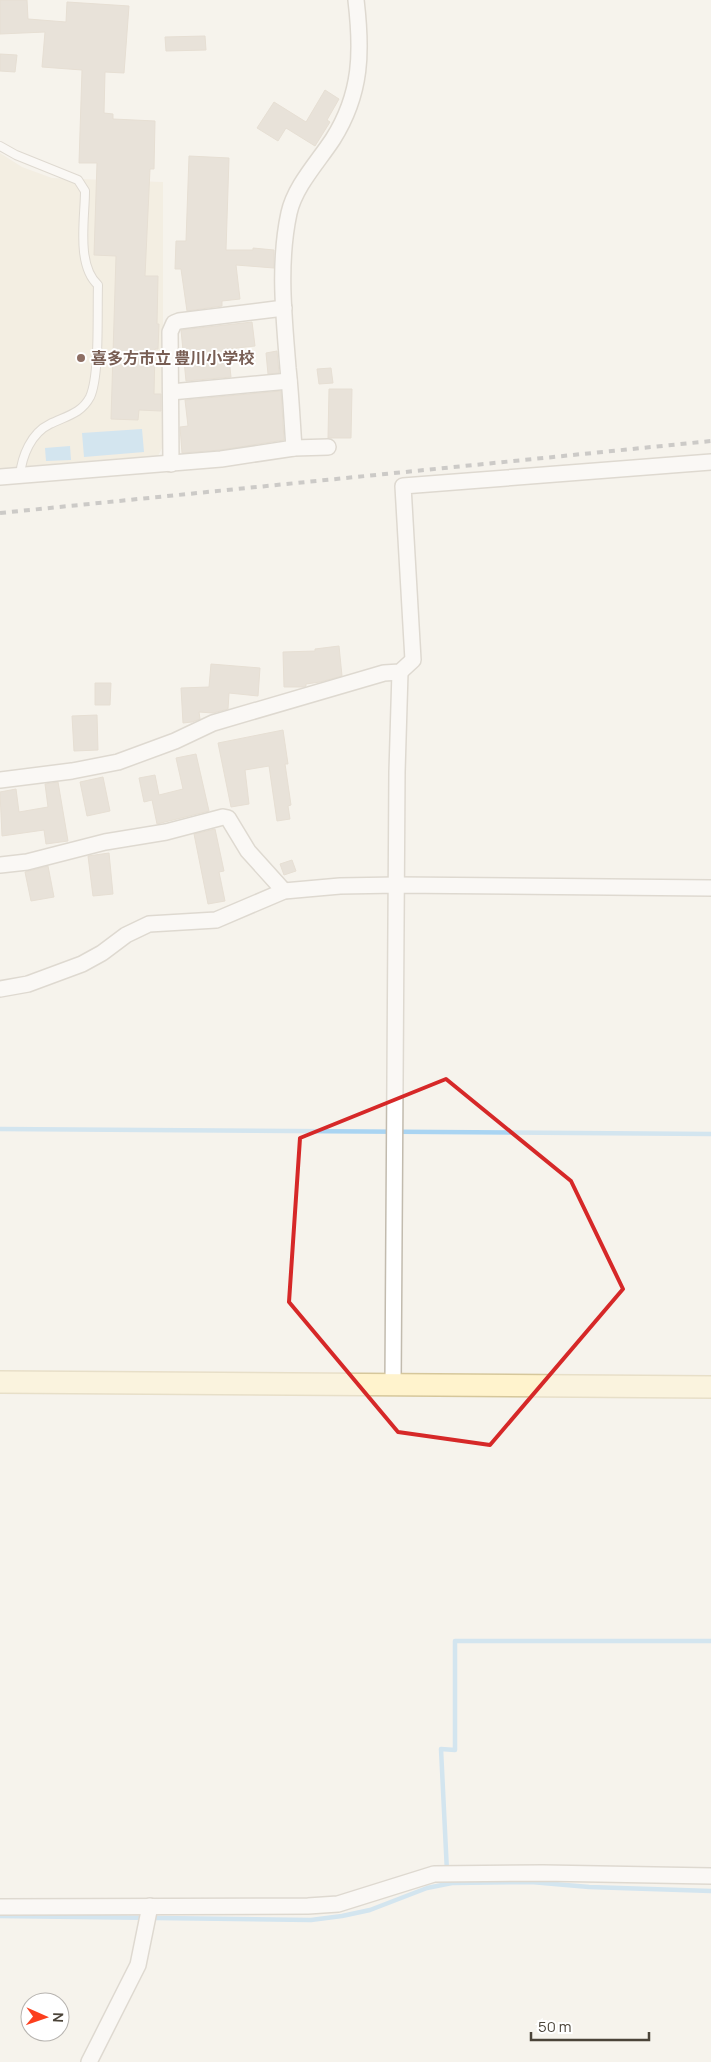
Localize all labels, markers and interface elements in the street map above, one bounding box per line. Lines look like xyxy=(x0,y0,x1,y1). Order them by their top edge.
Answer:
place label: 喜多方市立 豊川小学校 xyxy=(91,347,254,369)
marker: 喜多方市立 豊川小学校 xyxy=(75,352,87,364)
north arrow xyxy=(20,1992,70,2042)
scale bar xyxy=(531,2010,648,2042)
text: N xyxy=(49,2012,68,2023)
text: 50 m xyxy=(538,2016,572,2037)

